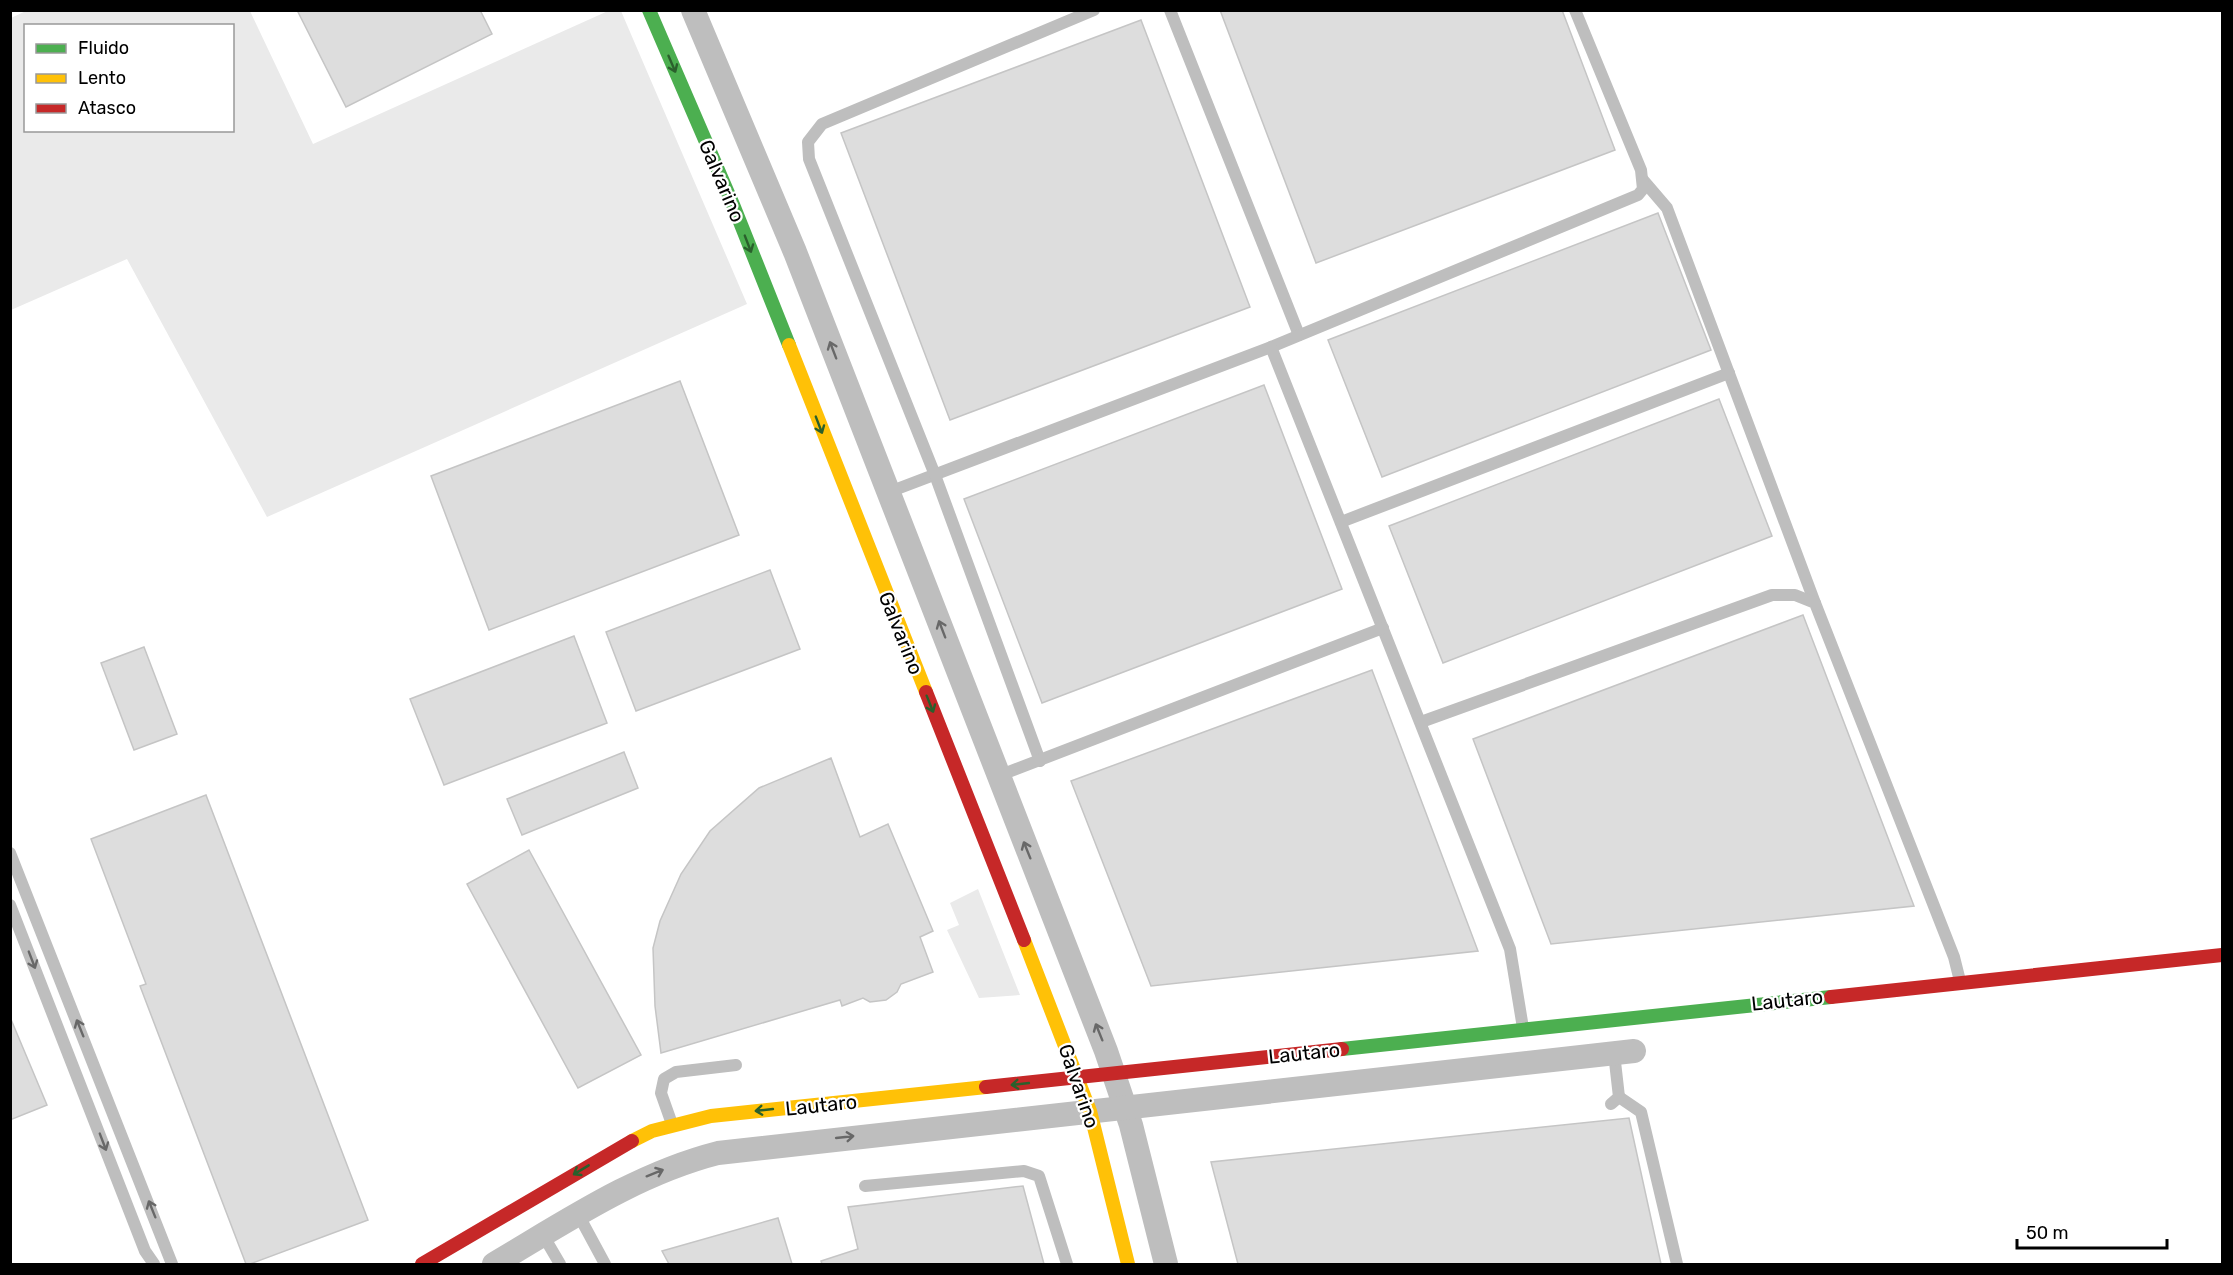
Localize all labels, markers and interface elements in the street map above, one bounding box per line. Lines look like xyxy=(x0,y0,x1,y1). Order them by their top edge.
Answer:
legend xyxy=(24,24,234,132)
text: Fluido xyxy=(78,37,129,59)
one-way arrow xyxy=(667,55,678,73)
text: Lento xyxy=(78,67,126,89)
text: Atasco xyxy=(78,97,136,119)
street label: Galvarino xyxy=(694,136,750,226)
one-way arrow xyxy=(743,234,754,253)
one-way arrow xyxy=(827,341,838,359)
one-way arrow xyxy=(815,415,826,434)
street label: Galvarino xyxy=(874,588,928,678)
one-way arrow xyxy=(936,620,947,639)
one-way arrow xyxy=(925,695,936,713)
one-way arrow xyxy=(1021,842,1032,860)
one-way arrow xyxy=(27,950,38,969)
street label: Lautaro xyxy=(1750,984,1824,1016)
one-way arrow xyxy=(74,1019,85,1038)
one-way arrow xyxy=(1093,1023,1104,1041)
street label: Lautaro xyxy=(1267,1037,1341,1069)
street label: Galvarino xyxy=(1053,1041,1105,1131)
one-way arrow xyxy=(1011,1078,1031,1089)
street label: Lautaro xyxy=(784,1089,858,1121)
one-way arrow xyxy=(754,1105,774,1116)
one-way arrow xyxy=(835,1131,855,1142)
one-way arrow xyxy=(98,1132,109,1150)
one-way arrow xyxy=(573,1164,590,1176)
one-way arrow xyxy=(645,1167,663,1178)
one-way arrow xyxy=(146,1201,157,1219)
scale bar xyxy=(2017,1212,2167,1250)
text: 50 m xyxy=(2026,1222,2069,1244)

